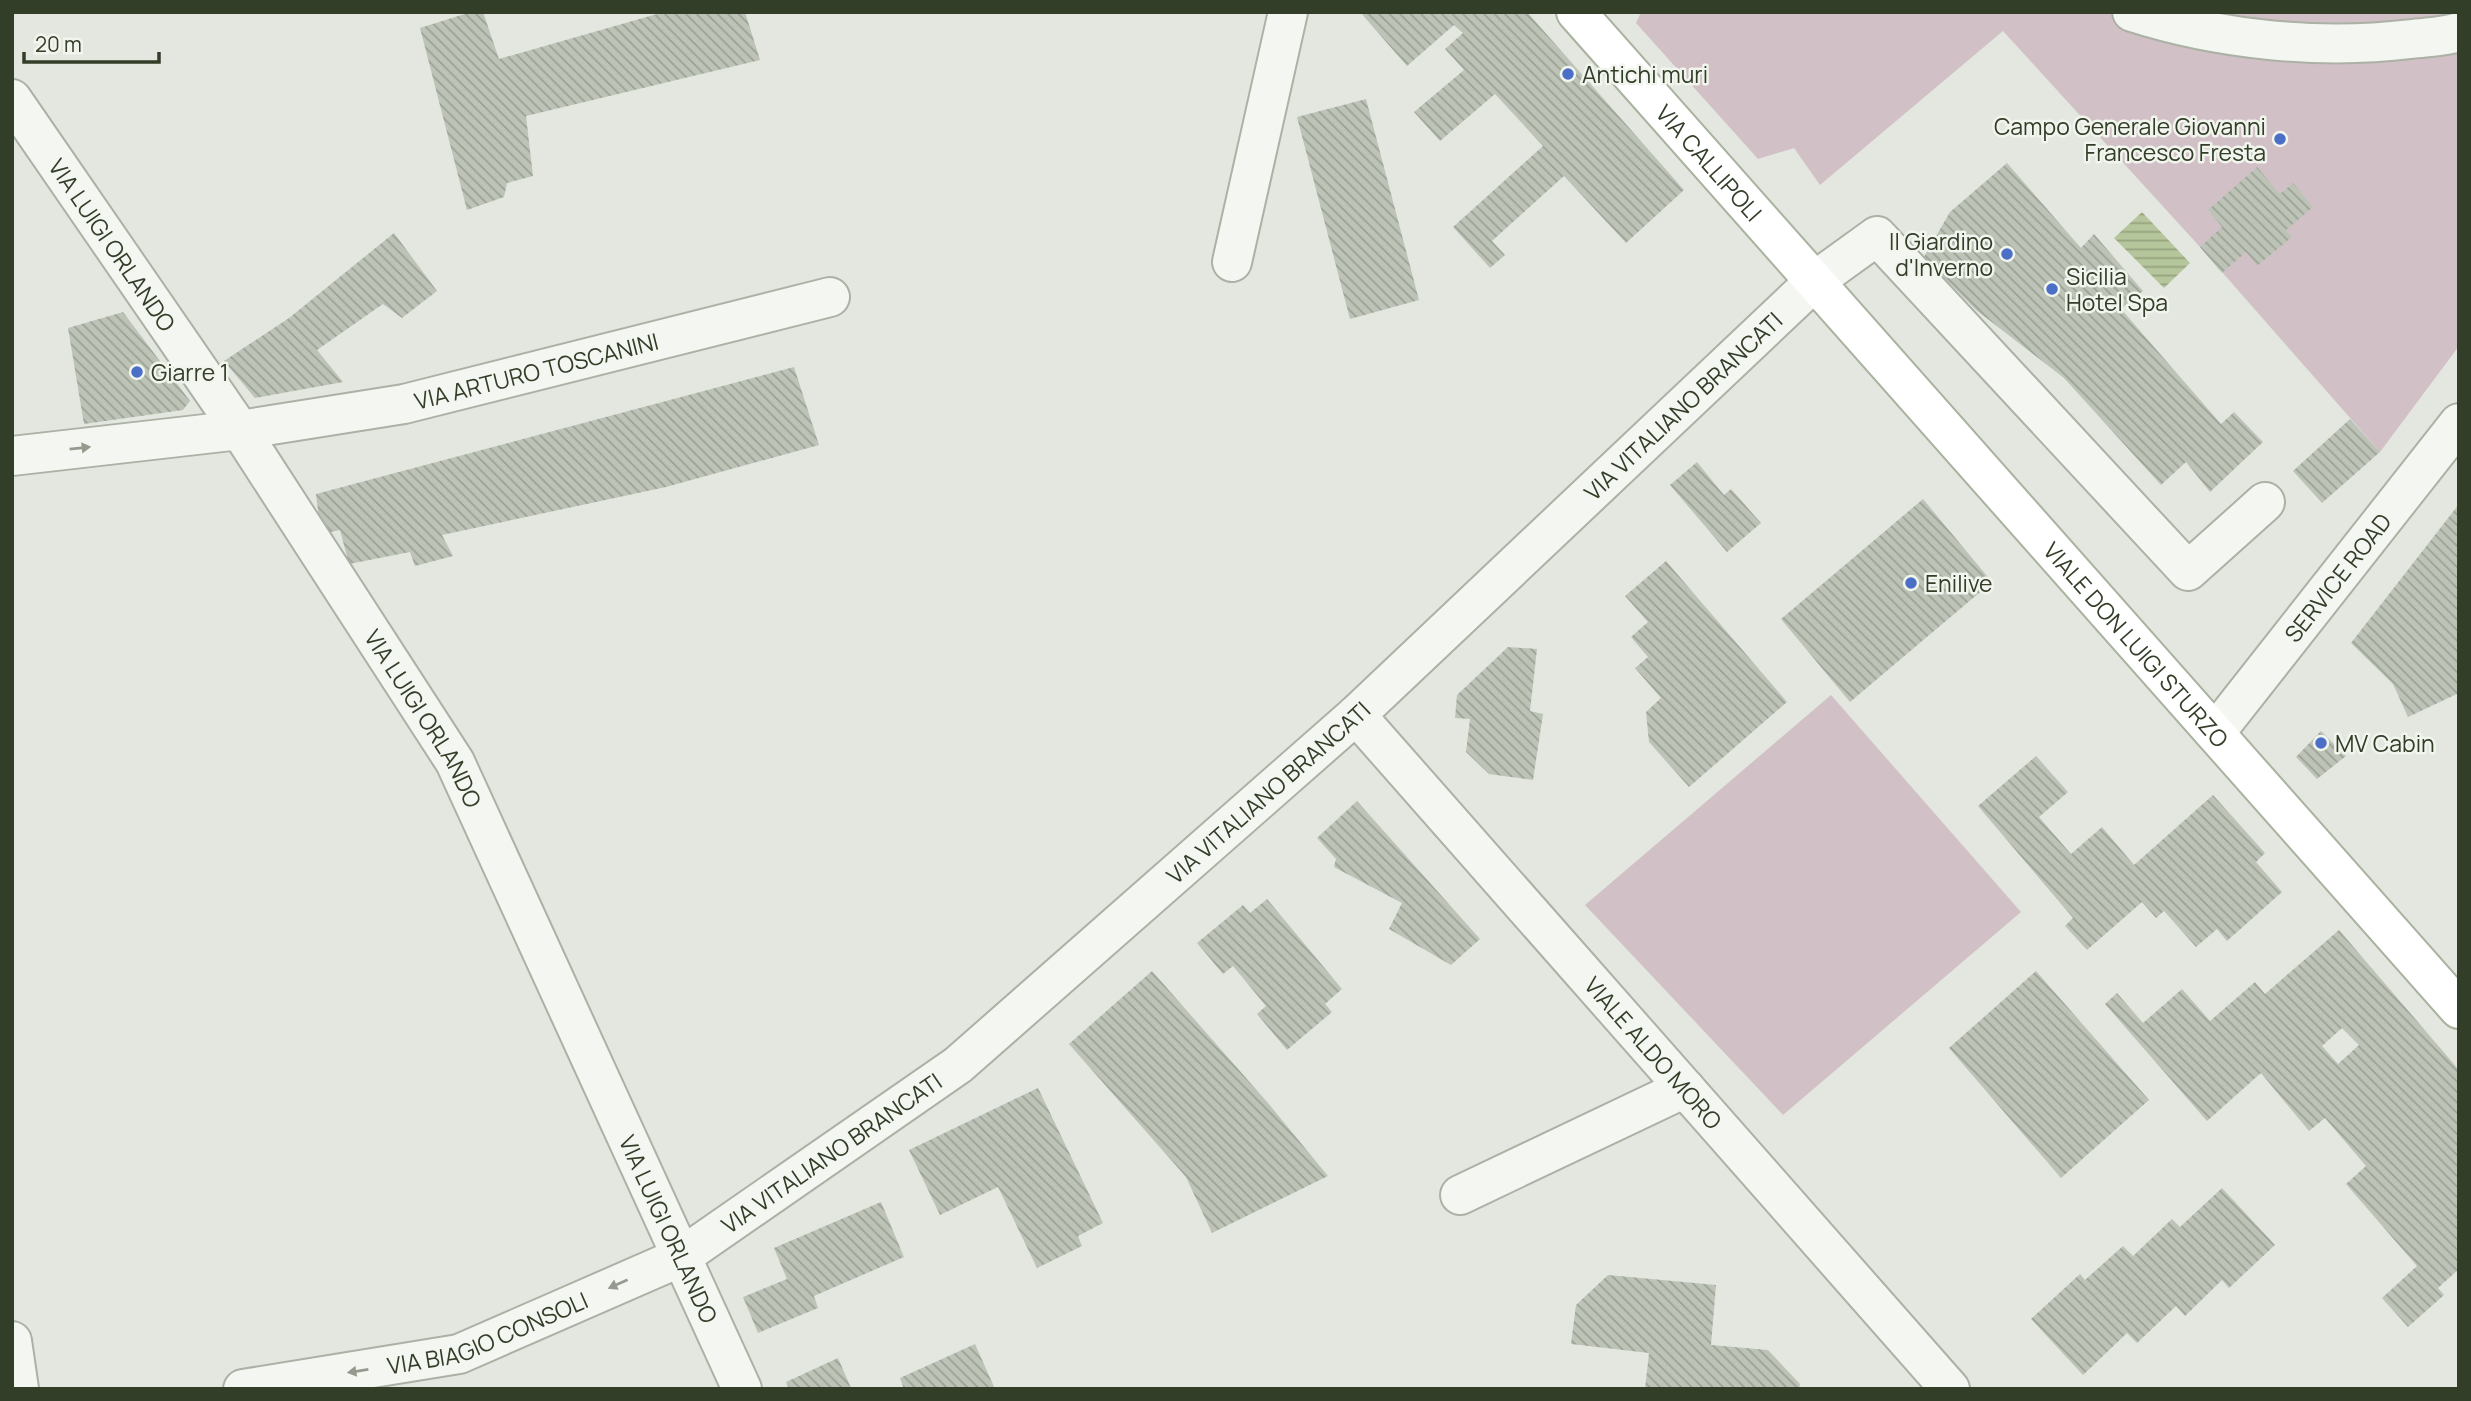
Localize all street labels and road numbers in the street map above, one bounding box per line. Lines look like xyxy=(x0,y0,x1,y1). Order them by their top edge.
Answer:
street label: VIA CALLIPOLI xyxy=(1649,97,1770,228)
street label: VIA LUIGI ORLANDO xyxy=(42,152,183,338)
street label: VIA VITALIANO BRANCATI xyxy=(1577,304,1789,507)
street label: VIA ARTURO TOSCANINI xyxy=(411,325,662,417)
street label: SERVICE ROAD xyxy=(2277,506,2398,649)
street label: VIALE DON LUIGI STURZO xyxy=(2037,535,2236,754)
street label: VIA LUIGI ORLANDO xyxy=(357,623,490,812)
street label: VIA VITALIANO BRANCATI xyxy=(1159,694,1377,891)
street label: VIALE ALDO MORO xyxy=(1578,969,1730,1136)
street label: VIA VITALIANO BRANCATI xyxy=(715,1065,948,1240)
street label: VIA LUIGI ORLANDO xyxy=(612,1130,726,1328)
street label: VIA BIAGIO CONSOLI xyxy=(385,1284,593,1381)

